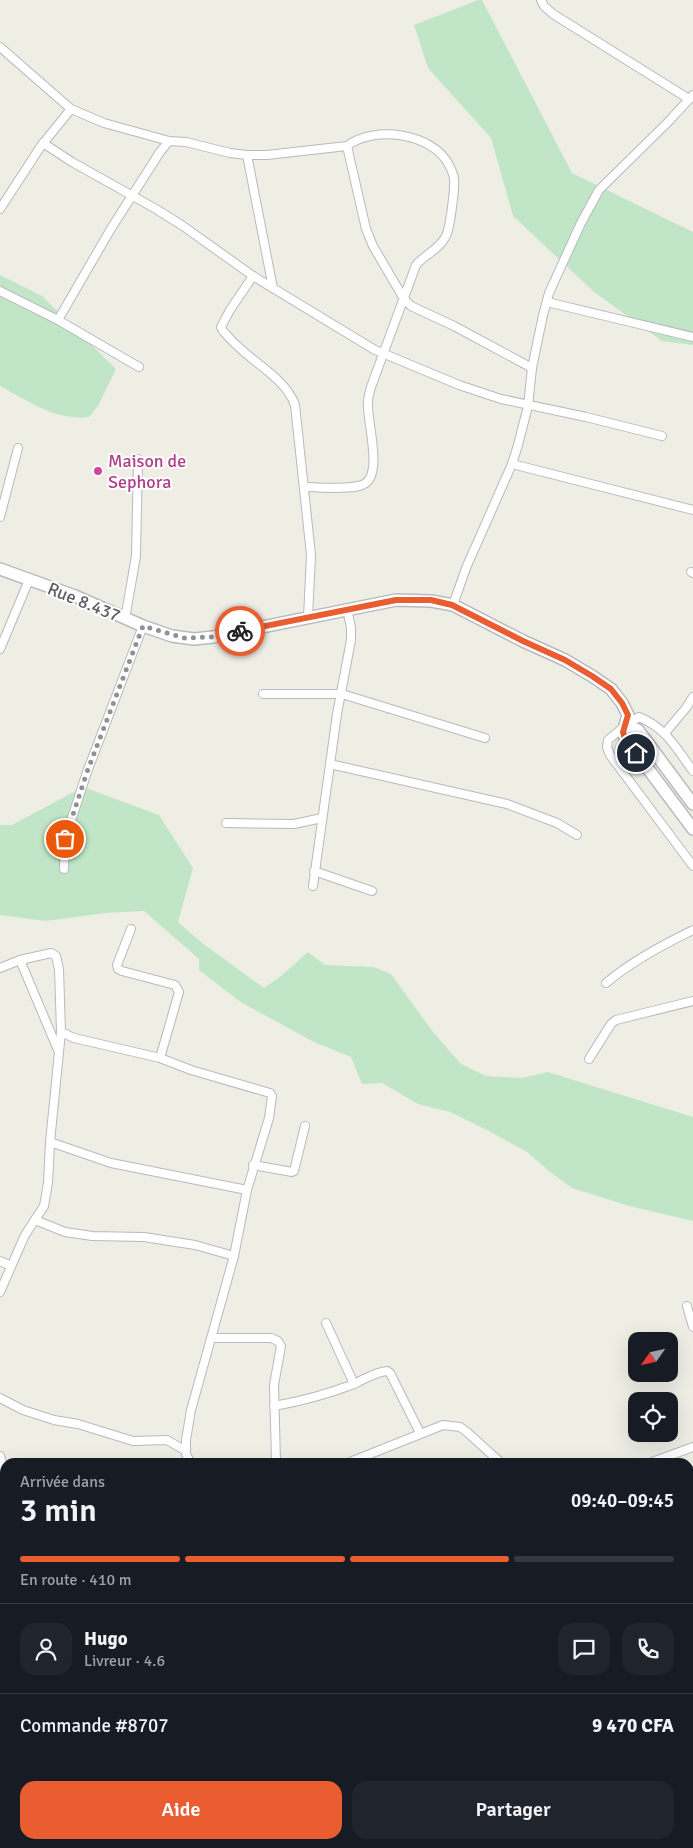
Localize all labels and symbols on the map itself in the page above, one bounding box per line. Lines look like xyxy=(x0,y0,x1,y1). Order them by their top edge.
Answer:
place label: Maison de Sephora xyxy=(108,450,186,493)
marker: Maison de Sephora xyxy=(92,465,104,477)
street label: Rue 8.437 xyxy=(44,577,124,627)
courier xyxy=(215,606,265,656)
pin xyxy=(615,732,657,774)
pin xyxy=(44,818,86,860)
north arrow xyxy=(628,1332,678,1382)

